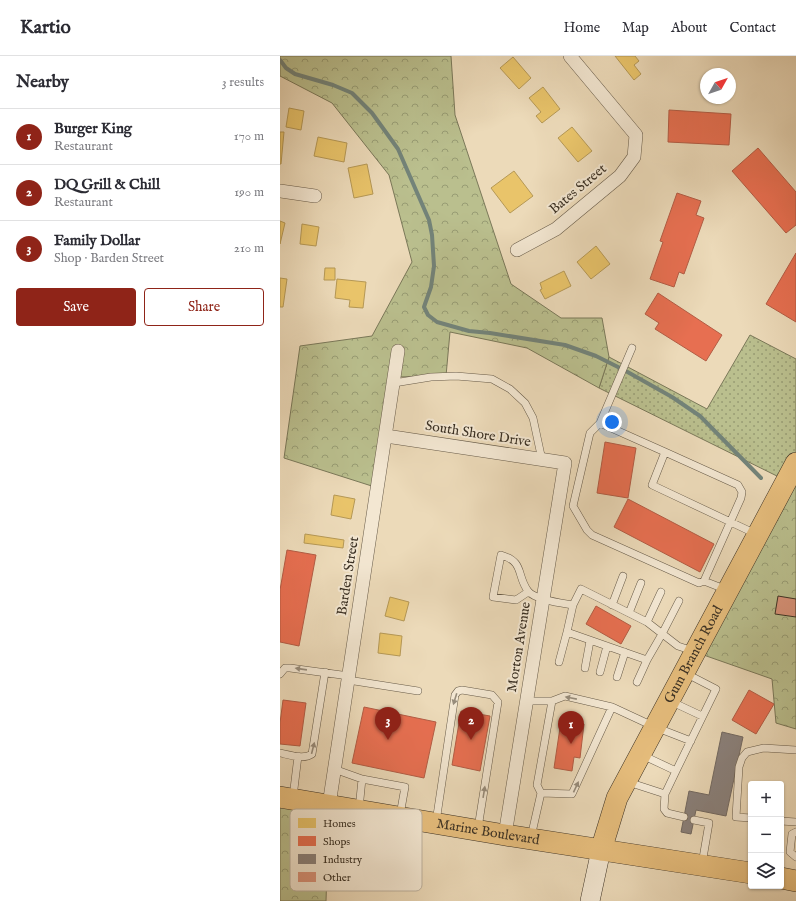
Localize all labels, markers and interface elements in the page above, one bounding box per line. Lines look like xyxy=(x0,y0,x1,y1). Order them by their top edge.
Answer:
text: Kartio xyxy=(20,16,71,40)
text: Home xyxy=(564,19,600,37)
text: Map xyxy=(622,19,649,37)
text: About xyxy=(671,19,707,37)
text: Contact xyxy=(729,19,776,37)
north arrow xyxy=(700,68,736,104)
text: Nearby xyxy=(16,72,69,93)
text: 3 results xyxy=(222,74,264,91)
text: Burger King xyxy=(54,119,132,138)
text: 1 xyxy=(27,128,31,145)
text: 170 m xyxy=(234,128,264,145)
text: Restaurant xyxy=(54,138,113,155)
street label: Bates Street xyxy=(546,160,610,218)
text: DQ Grill & Chill xyxy=(54,175,160,194)
text: 2 xyxy=(26,184,32,201)
text: 190 m xyxy=(234,184,264,201)
text: Restaurant xyxy=(54,194,113,211)
text: Family Dollar xyxy=(54,231,140,250)
text: 3 xyxy=(27,240,31,257)
text: 210 m xyxy=(234,240,264,257)
text: Shop · Barden Street xyxy=(54,250,164,267)
button: Save xyxy=(16,288,136,326)
button: Share xyxy=(144,288,264,326)
your location xyxy=(602,412,622,432)
street label: South Shore Drive xyxy=(424,417,533,451)
street label: Barden Street xyxy=(333,535,363,617)
street label: Morton Avenue xyxy=(503,600,535,693)
street label: Gum Branch Road xyxy=(660,602,727,707)
one-way arrow xyxy=(295,666,307,672)
one-way arrow xyxy=(452,693,458,705)
one-way arrow xyxy=(565,694,578,700)
pin: 3 xyxy=(375,707,401,740)
pin: 2 xyxy=(458,707,484,740)
pin: 1 xyxy=(558,711,584,744)
one-way arrow xyxy=(310,742,316,754)
one-way arrow xyxy=(573,780,579,792)
map controls xyxy=(748,781,784,889)
button: + xyxy=(748,781,784,817)
one-way arrow xyxy=(481,786,487,798)
legend xyxy=(290,809,422,891)
street label: Marine Boulevard xyxy=(435,815,541,849)
text: Homes xyxy=(323,817,356,831)
button: − xyxy=(748,817,784,853)
text: Shops xyxy=(323,835,350,849)
text: Industry xyxy=(323,853,363,867)
button: layers xyxy=(748,853,784,889)
text: Other xyxy=(323,871,351,885)

